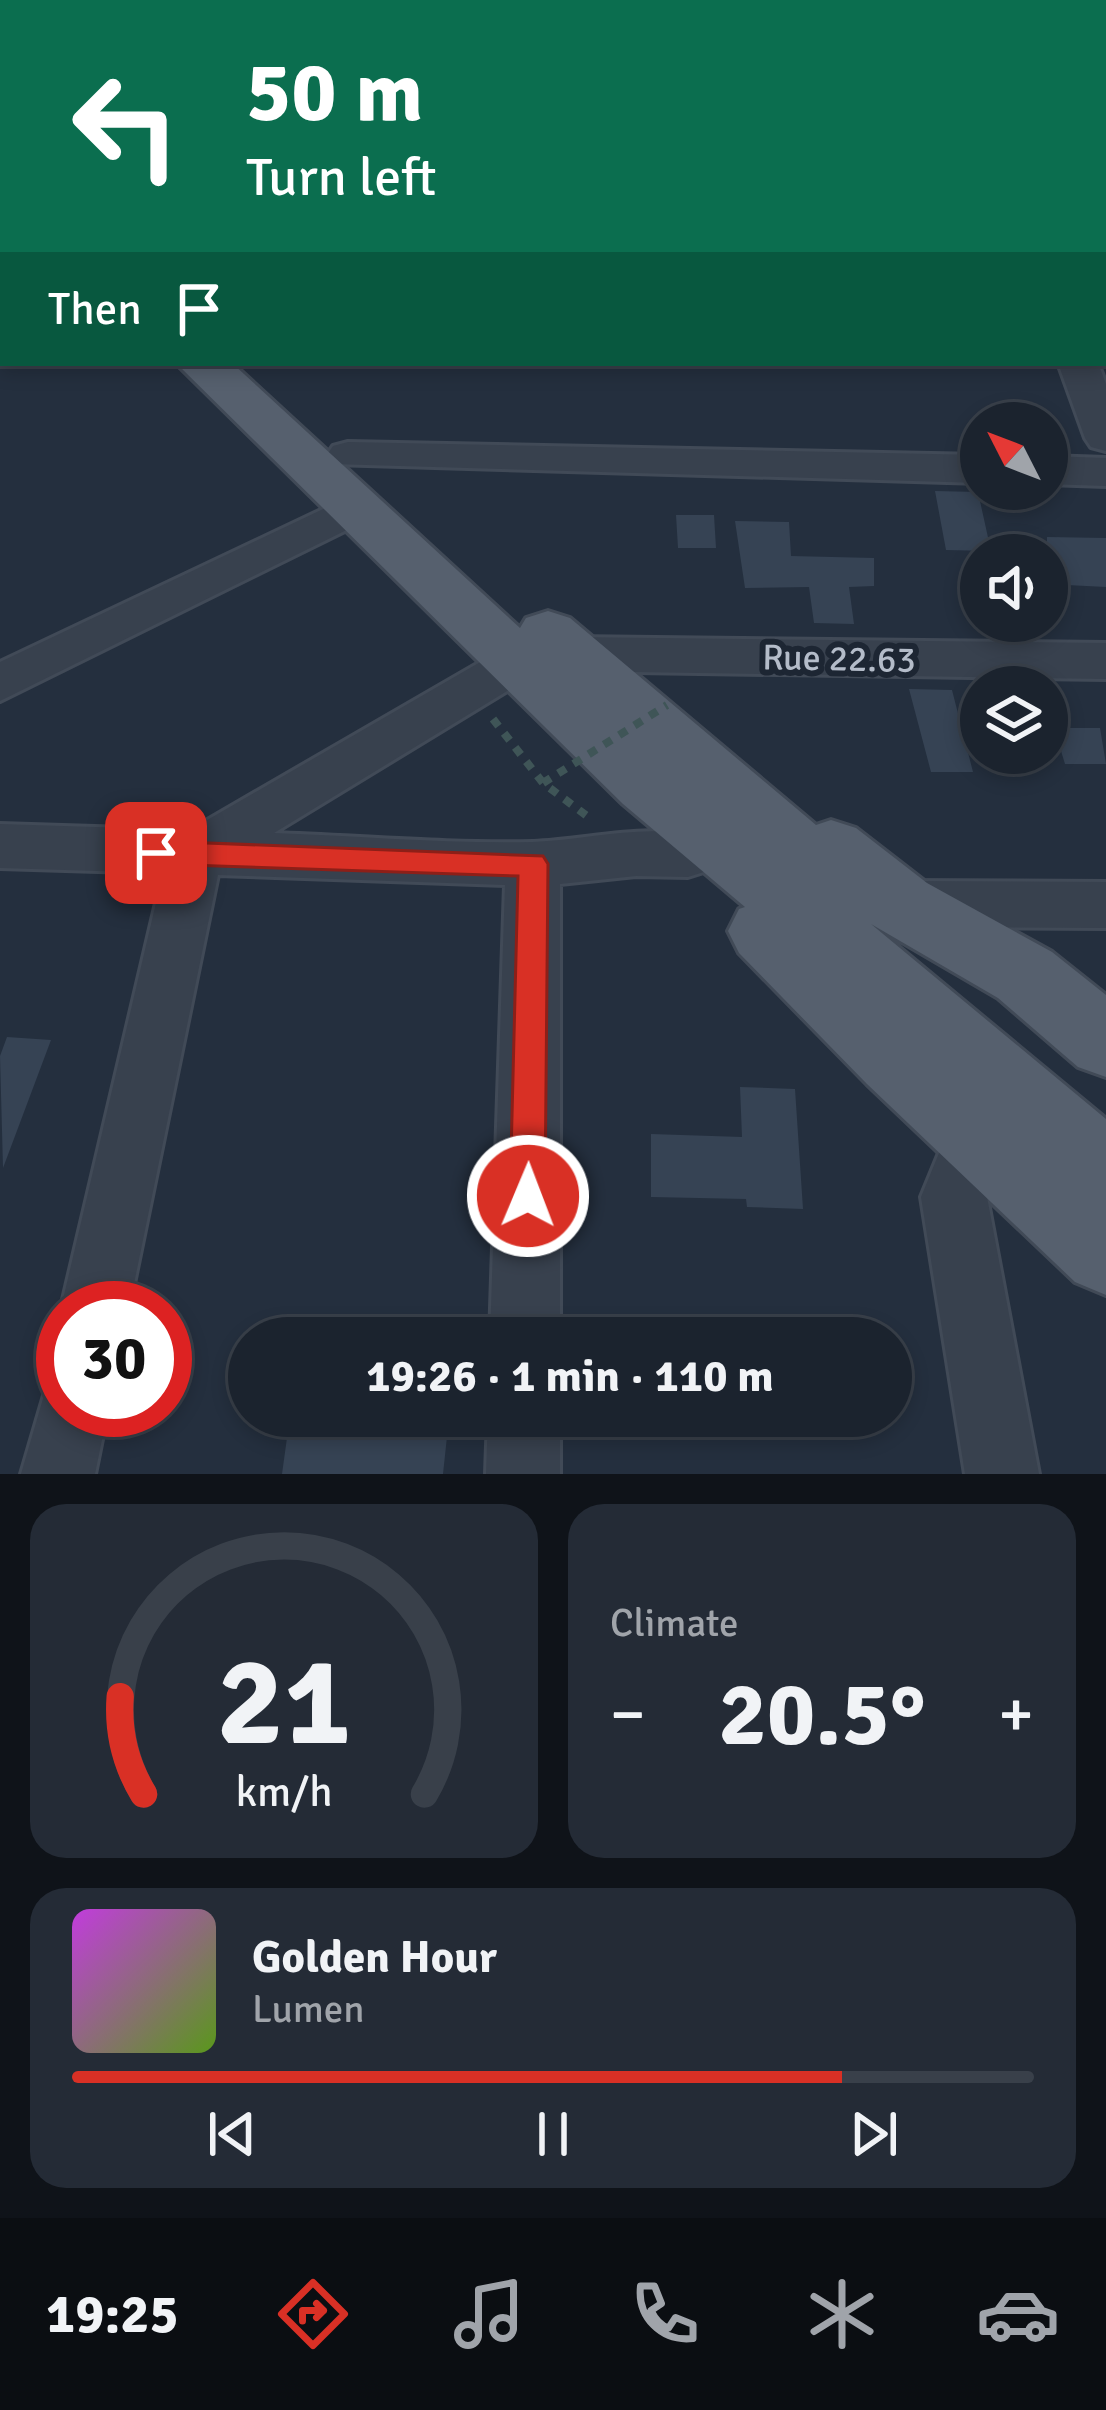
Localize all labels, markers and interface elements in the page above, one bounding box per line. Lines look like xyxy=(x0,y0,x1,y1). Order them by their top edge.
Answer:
text: 50 m xyxy=(246,41,423,145)
icon: left xyxy=(48,48,204,204)
text: Turn left xyxy=(246,144,436,211)
icon: arrive xyxy=(166,276,232,342)
text: Then xyxy=(48,282,142,337)
north arrow xyxy=(960,402,1068,510)
map controls xyxy=(960,402,1068,774)
button: sound xyxy=(960,534,1068,642)
street label: Rue 22.63 xyxy=(762,635,916,683)
button: layers xyxy=(960,666,1068,774)
pin xyxy=(105,802,207,904)
icon: arrive xyxy=(123,820,189,886)
position arrow xyxy=(465,1133,591,1259)
speed limit sign: 30 xyxy=(36,1281,192,1437)
text: 19:26 · 1 min · 110 m xyxy=(366,1349,774,1404)
text: Climate xyxy=(610,1599,739,1647)
text: 21 xyxy=(217,1626,351,1779)
text: 20.5° xyxy=(718,1659,926,1770)
text: − xyxy=(610,1674,646,1755)
text: + xyxy=(998,1674,1034,1755)
text: km/h xyxy=(235,1766,333,1819)
text: Golden Hour xyxy=(252,1930,497,1985)
text: Lumen xyxy=(252,1985,365,2033)
icon: previous xyxy=(199,2101,265,2167)
icon: pause xyxy=(520,2101,586,2167)
icon: next xyxy=(841,2101,907,2167)
icon: directions xyxy=(271,2272,355,2356)
icon: music xyxy=(447,2272,531,2356)
icon: phone xyxy=(623,2272,707,2356)
icon: climate xyxy=(800,2272,884,2356)
icon: car xyxy=(976,2272,1060,2356)
text: 19:25 xyxy=(46,2281,179,2348)

